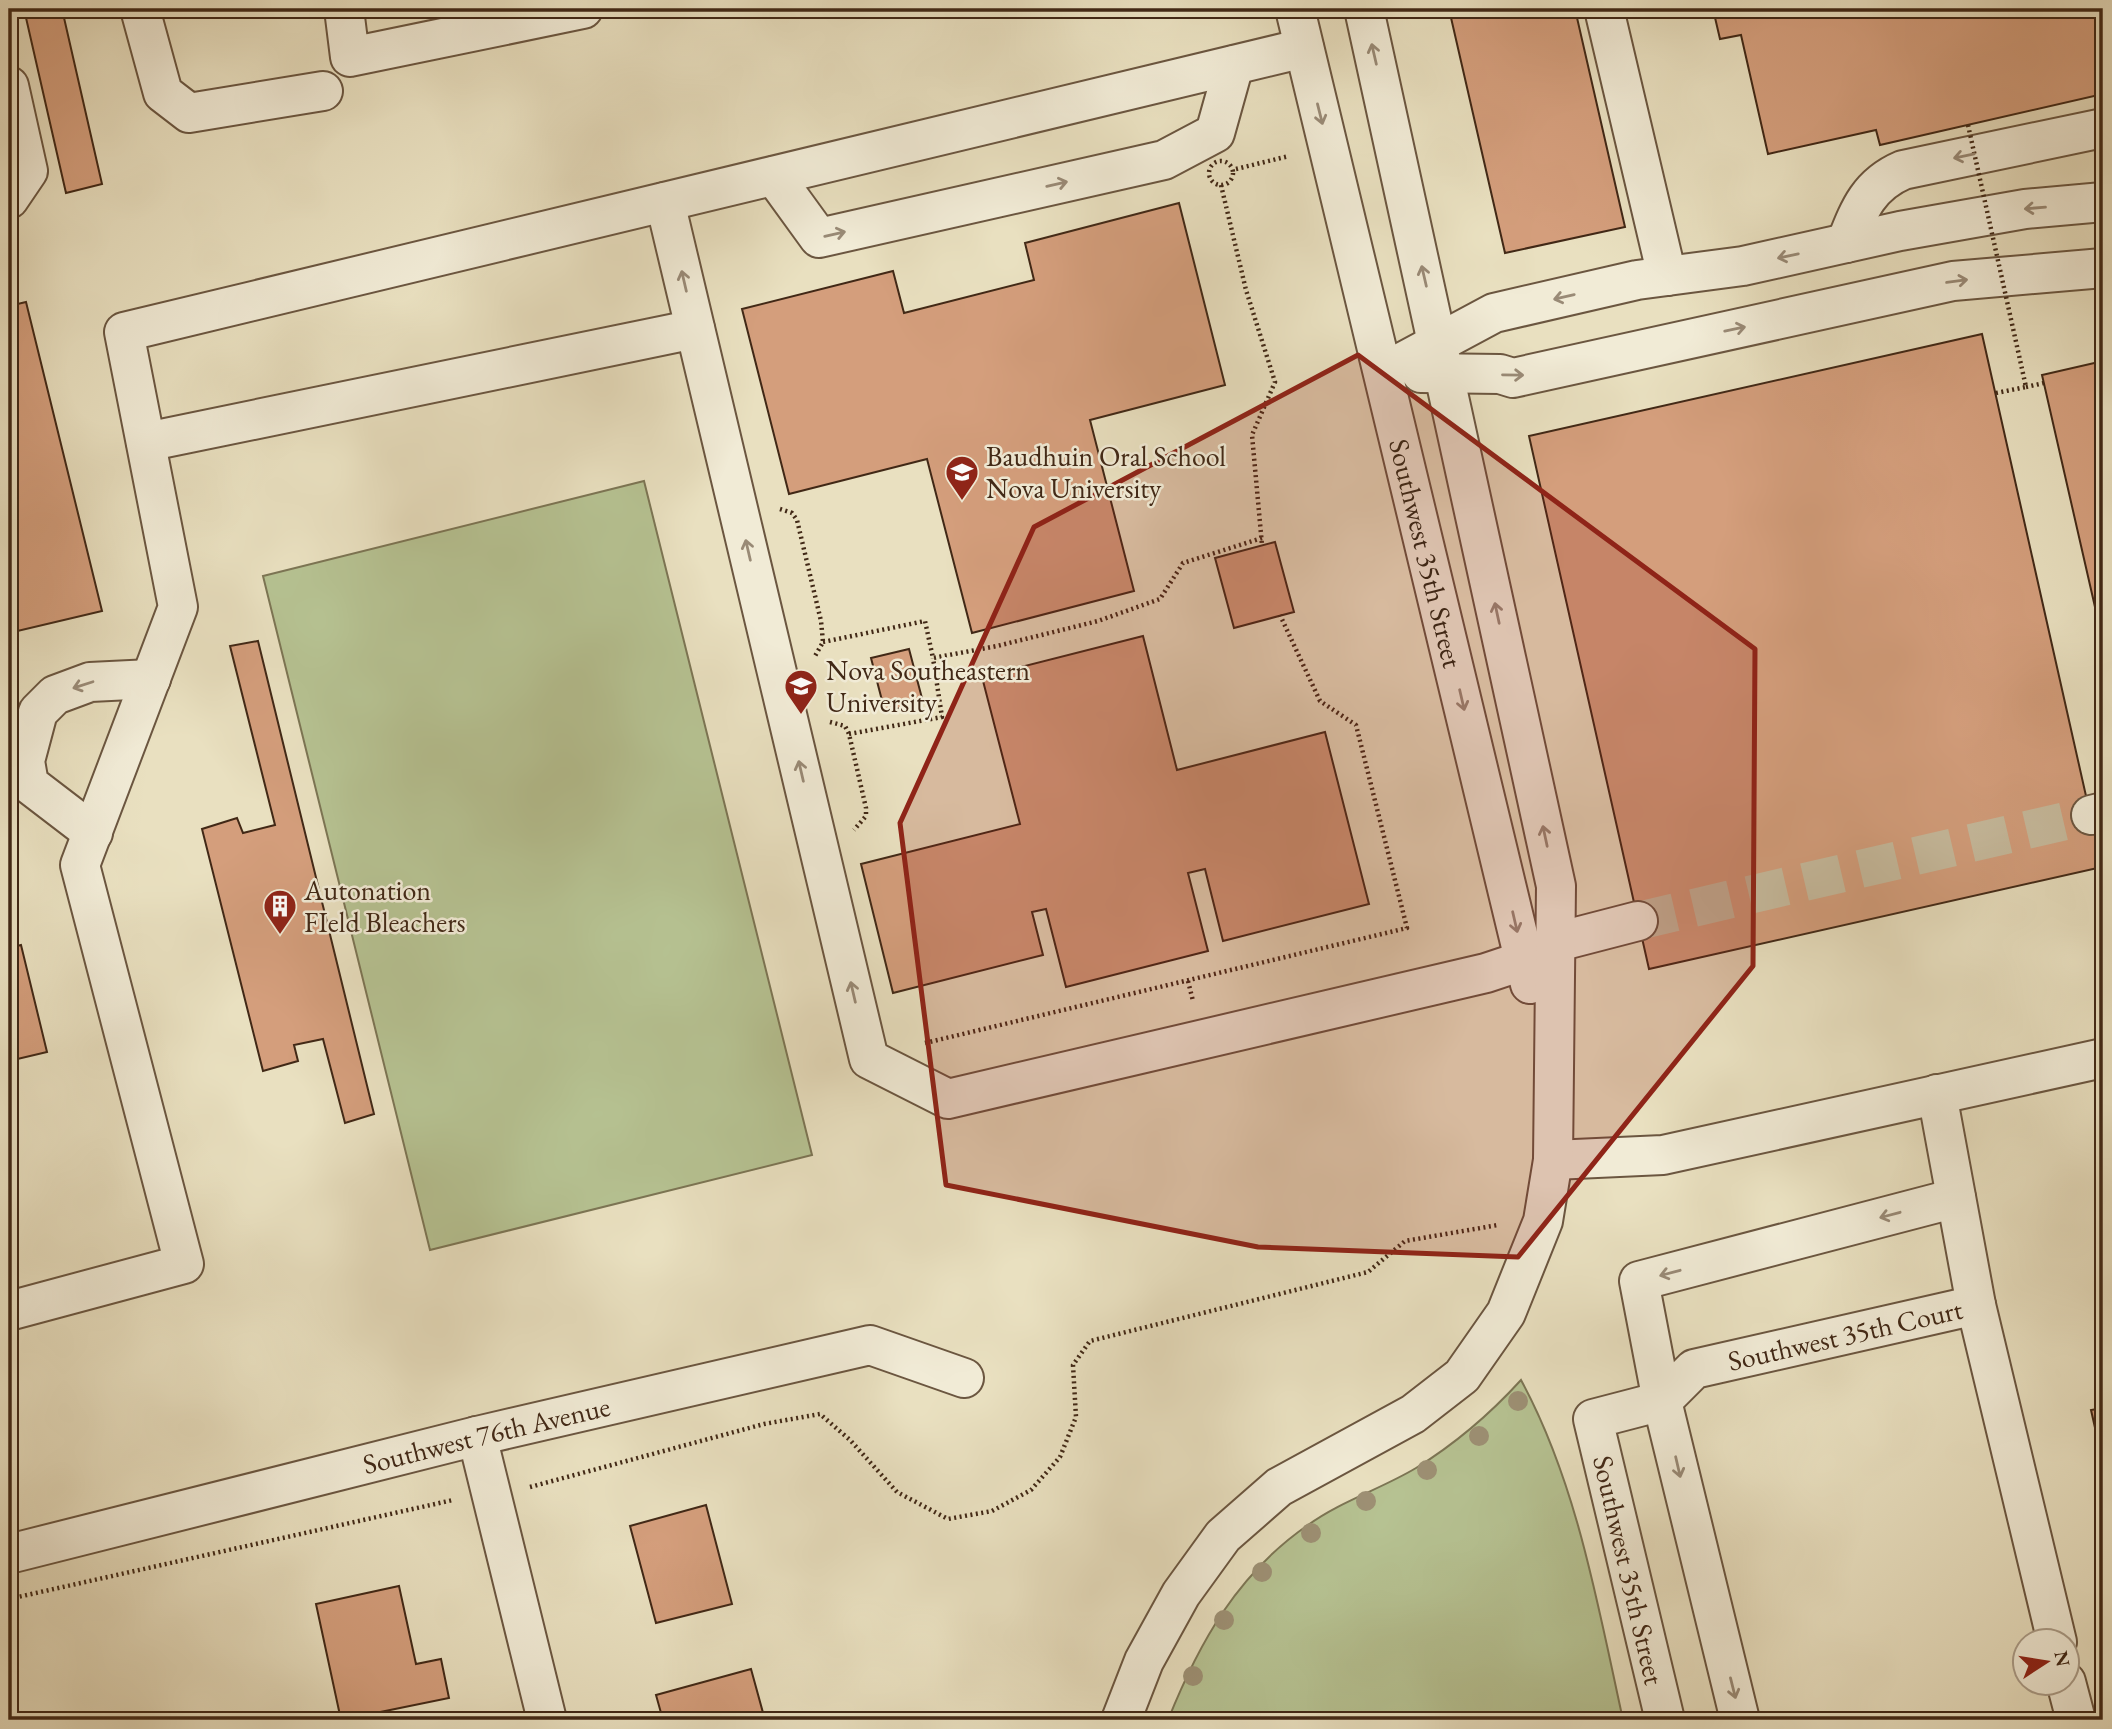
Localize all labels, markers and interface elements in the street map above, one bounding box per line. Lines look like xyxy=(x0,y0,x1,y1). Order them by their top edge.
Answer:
one-way arrow xyxy=(1367,43,1380,66)
one-way arrow xyxy=(1314,102,1327,125)
one-way arrow xyxy=(1953,150,1976,163)
one-way arrow xyxy=(1045,177,1068,191)
one-way arrow xyxy=(2024,202,2047,215)
one-way arrow xyxy=(823,227,846,241)
one-way arrow xyxy=(1777,250,1800,263)
one-way arrow xyxy=(1416,265,1430,288)
one-way arrow xyxy=(677,270,690,293)
one-way arrow xyxy=(1945,275,1968,288)
one-way arrow xyxy=(1553,290,1576,304)
one-way arrow xyxy=(1723,322,1746,336)
one-way arrow xyxy=(1501,368,1524,382)
street label: Southwest 35th Street xyxy=(1381,435,1471,672)
place label: Baudhuin Oral School Nova University xyxy=(986,438,1226,506)
school or university icon: Baudhuin Oral School Nova University xyxy=(943,453,981,502)
one-way arrow xyxy=(741,539,754,562)
one-way arrow xyxy=(1490,602,1503,625)
place label: Nova Southeastern University xyxy=(826,652,1030,720)
school or university icon: Nova Southeastern University xyxy=(782,667,820,716)
one-way arrow xyxy=(73,680,95,692)
one-way arrow xyxy=(1457,689,1470,711)
one-way arrow xyxy=(793,760,807,783)
one-way arrow xyxy=(1538,825,1551,848)
place label: Autonation FIeld Bleachers xyxy=(303,872,466,940)
building icon: Autonation FIeld Bleachers xyxy=(261,887,299,936)
one-way arrow xyxy=(1509,910,1522,933)
one-way arrow xyxy=(846,981,859,1004)
one-way arrow xyxy=(1879,1209,1902,1222)
one-way arrow xyxy=(1659,1267,1682,1280)
street label: Southwest 35th Court xyxy=(1724,1291,1966,1379)
street label: Southwest 76th Avenue xyxy=(359,1388,614,1482)
street label: Southwest 35th Street xyxy=(1585,1452,1673,1688)
one-way arrow xyxy=(1672,1455,1685,1478)
north arrow xyxy=(2010,1628,2080,1698)
text: N xyxy=(2048,1648,2076,1669)
one-way arrow xyxy=(1726,1676,1740,1699)

